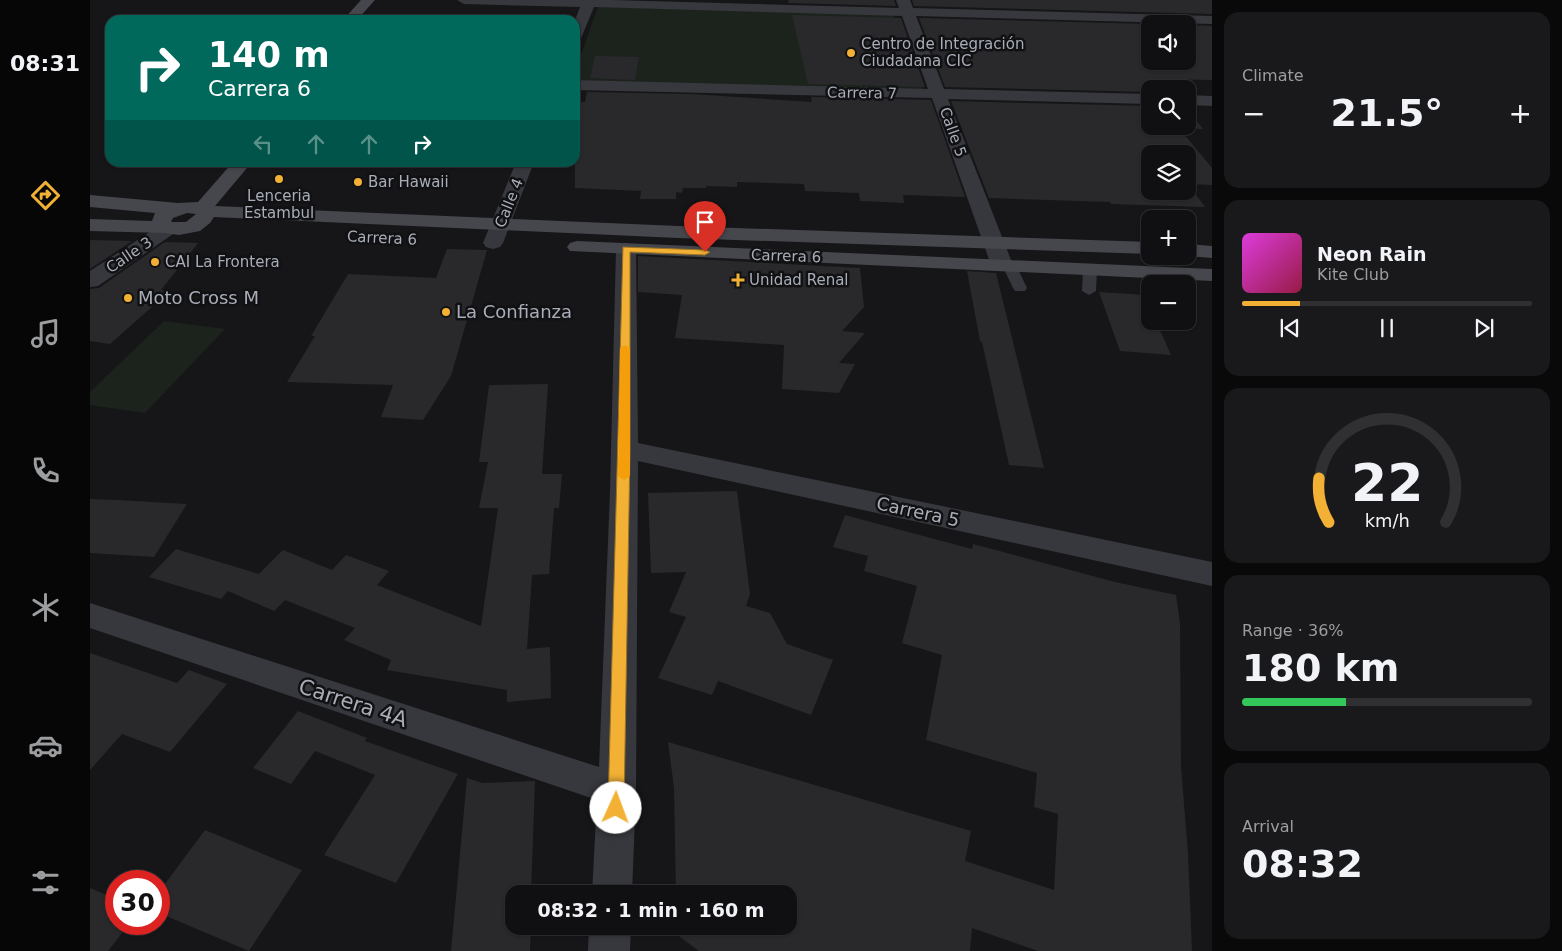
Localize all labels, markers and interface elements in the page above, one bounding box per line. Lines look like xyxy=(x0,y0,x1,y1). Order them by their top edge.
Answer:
map controls xyxy=(1141,15,1196,330)
button: sound xyxy=(1141,15,1196,70)
icon: right xyxy=(125,35,190,100)
text: 140 m xyxy=(208,35,330,75)
place label: Centro de Integración Ciudadana CIC xyxy=(861,35,1024,70)
marker: Centro de Integración Ciudadana CIC xyxy=(845,47,857,59)
text: 08:31 xyxy=(10,51,80,76)
text: Climate xyxy=(1242,66,1304,85)
text: Carrera 6 xyxy=(208,76,311,101)
button: search xyxy=(1141,80,1196,135)
street label: Carrera 7 xyxy=(827,83,897,103)
text: 21.5° xyxy=(1331,91,1443,135)
text: − xyxy=(1242,97,1265,130)
text: + xyxy=(1509,97,1532,130)
street label: Calle 5 xyxy=(936,105,970,159)
icon: left xyxy=(249,130,277,158)
icon: ahead xyxy=(302,130,330,158)
icon: ahead xyxy=(355,130,383,158)
icon: right xyxy=(408,130,436,158)
button: layers xyxy=(1141,145,1196,200)
marker: Lenceria Estambul xyxy=(273,173,285,185)
place label: Bar Hawaii xyxy=(368,173,449,191)
marker: Bar Hawaii xyxy=(352,176,364,188)
street label: Calle 4 xyxy=(491,176,527,230)
icon: directions xyxy=(28,178,63,213)
place label: Lenceria Estambul xyxy=(244,187,314,222)
pin xyxy=(684,201,726,252)
icon: arrive xyxy=(691,208,719,236)
button: + xyxy=(1141,210,1196,265)
street label: Carrera 6 xyxy=(346,227,418,249)
street label: Calle 3 xyxy=(103,233,155,277)
text: Neon Rain xyxy=(1317,243,1426,265)
street label: Carrera 6 xyxy=(751,246,821,266)
place label: CAI La Frontera xyxy=(165,253,280,271)
marker: CAI La Frontera xyxy=(149,256,161,268)
text: Kite Club xyxy=(1317,265,1389,284)
place label: Unidad Renal xyxy=(749,271,849,289)
marker: Unidad Renal xyxy=(731,273,745,287)
button: − xyxy=(1141,275,1196,330)
place label: Moto Cross M xyxy=(138,287,259,308)
marker: Moto Cross M xyxy=(122,292,134,304)
place label: La Confianza xyxy=(456,301,572,322)
marker: La Confianza xyxy=(440,306,452,318)
icon: previous xyxy=(1276,314,1304,342)
icon: pause xyxy=(1373,314,1401,342)
icon: next xyxy=(1470,314,1498,342)
icon: music xyxy=(28,316,63,351)
icon: phone xyxy=(28,453,63,488)
text: 22 xyxy=(1351,453,1423,513)
street label: Carrera 5 xyxy=(875,492,962,531)
text: km/h xyxy=(1364,510,1410,531)
icon: climate xyxy=(28,590,63,625)
text: Range · 36% xyxy=(1242,621,1344,640)
text: 180 km xyxy=(1242,646,1399,690)
street label: Carrera 4A xyxy=(296,674,411,732)
icon: car xyxy=(28,728,63,763)
position arrow xyxy=(589,781,641,833)
text: Arrival xyxy=(1242,817,1294,836)
text: 08:32 xyxy=(1242,842,1363,886)
icon: filters xyxy=(28,865,63,900)
speed limit sign: 30 xyxy=(105,870,170,935)
text: 08:32 · 1 min · 160 m xyxy=(537,899,765,921)

